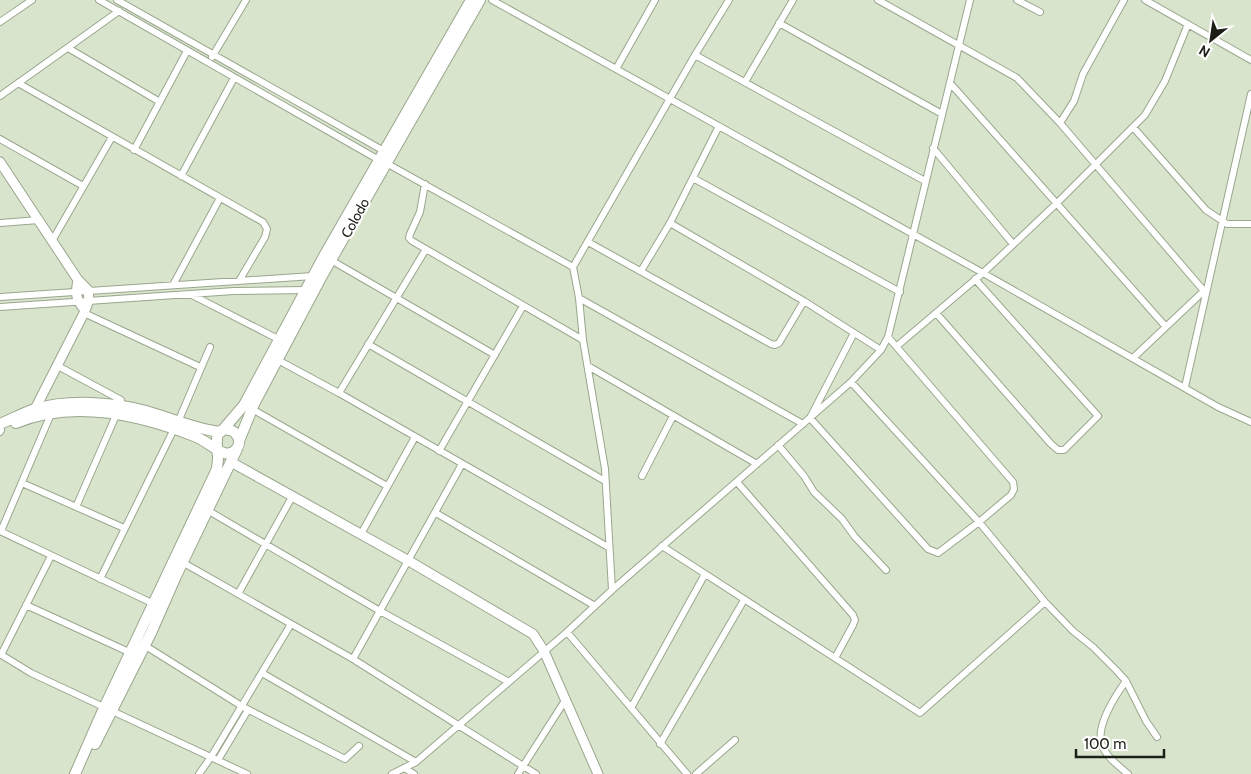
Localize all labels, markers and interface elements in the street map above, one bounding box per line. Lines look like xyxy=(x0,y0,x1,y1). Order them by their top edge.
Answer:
north arrow xyxy=(1186,15,1236,65)
text: N xyxy=(1196,41,1213,62)
street label: Colodo xyxy=(337,195,373,241)
scale bar xyxy=(1076,726,1164,758)
text: 100 m xyxy=(1084,735,1126,753)

